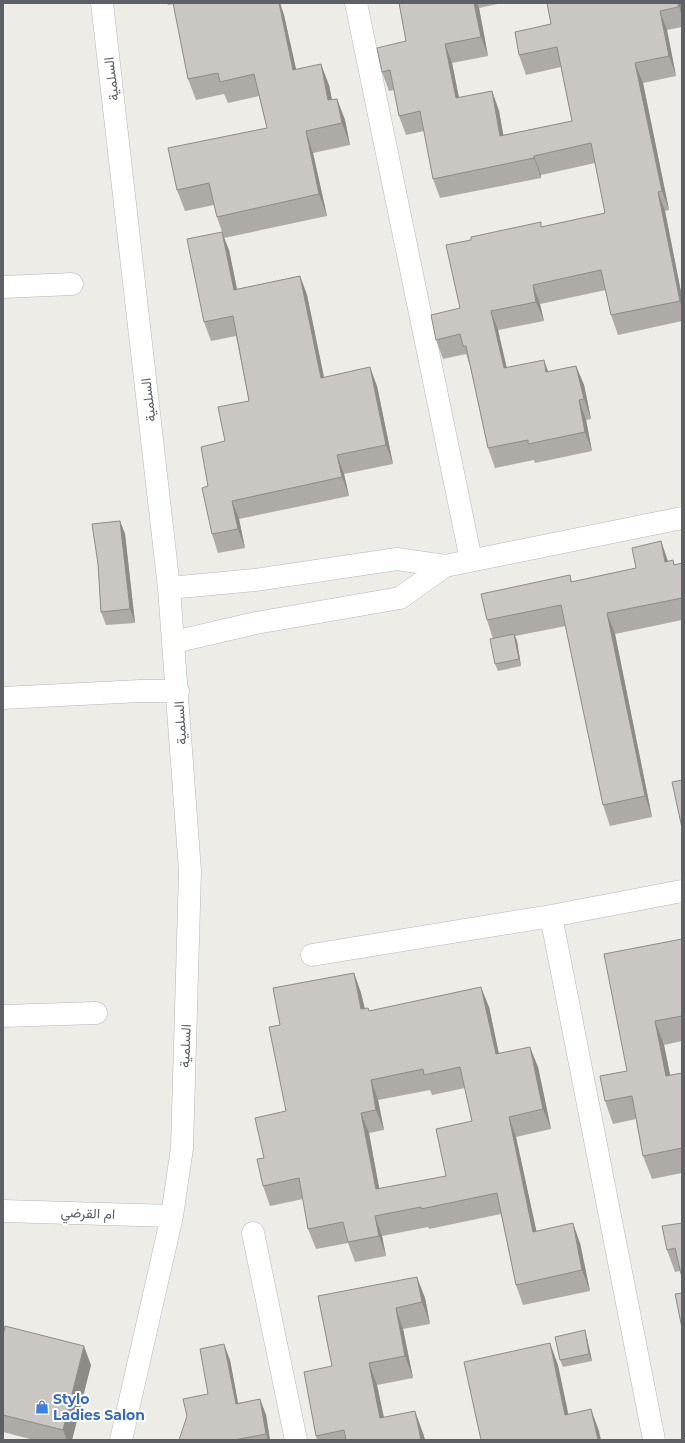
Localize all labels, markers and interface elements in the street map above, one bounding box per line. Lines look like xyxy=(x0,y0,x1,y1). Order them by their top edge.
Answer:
street label: السلمية xyxy=(99,56,123,102)
street label: السلمية xyxy=(136,377,160,423)
street label: السلمية xyxy=(169,700,191,746)
street label: السلمية xyxy=(175,1024,195,1068)
street label: ام القرضي xyxy=(60,1203,116,1226)
place label: Stylo Ladies Salon xyxy=(53,1390,145,1424)
shop icon: Stylo Ladies Salon xyxy=(34,1399,50,1415)

